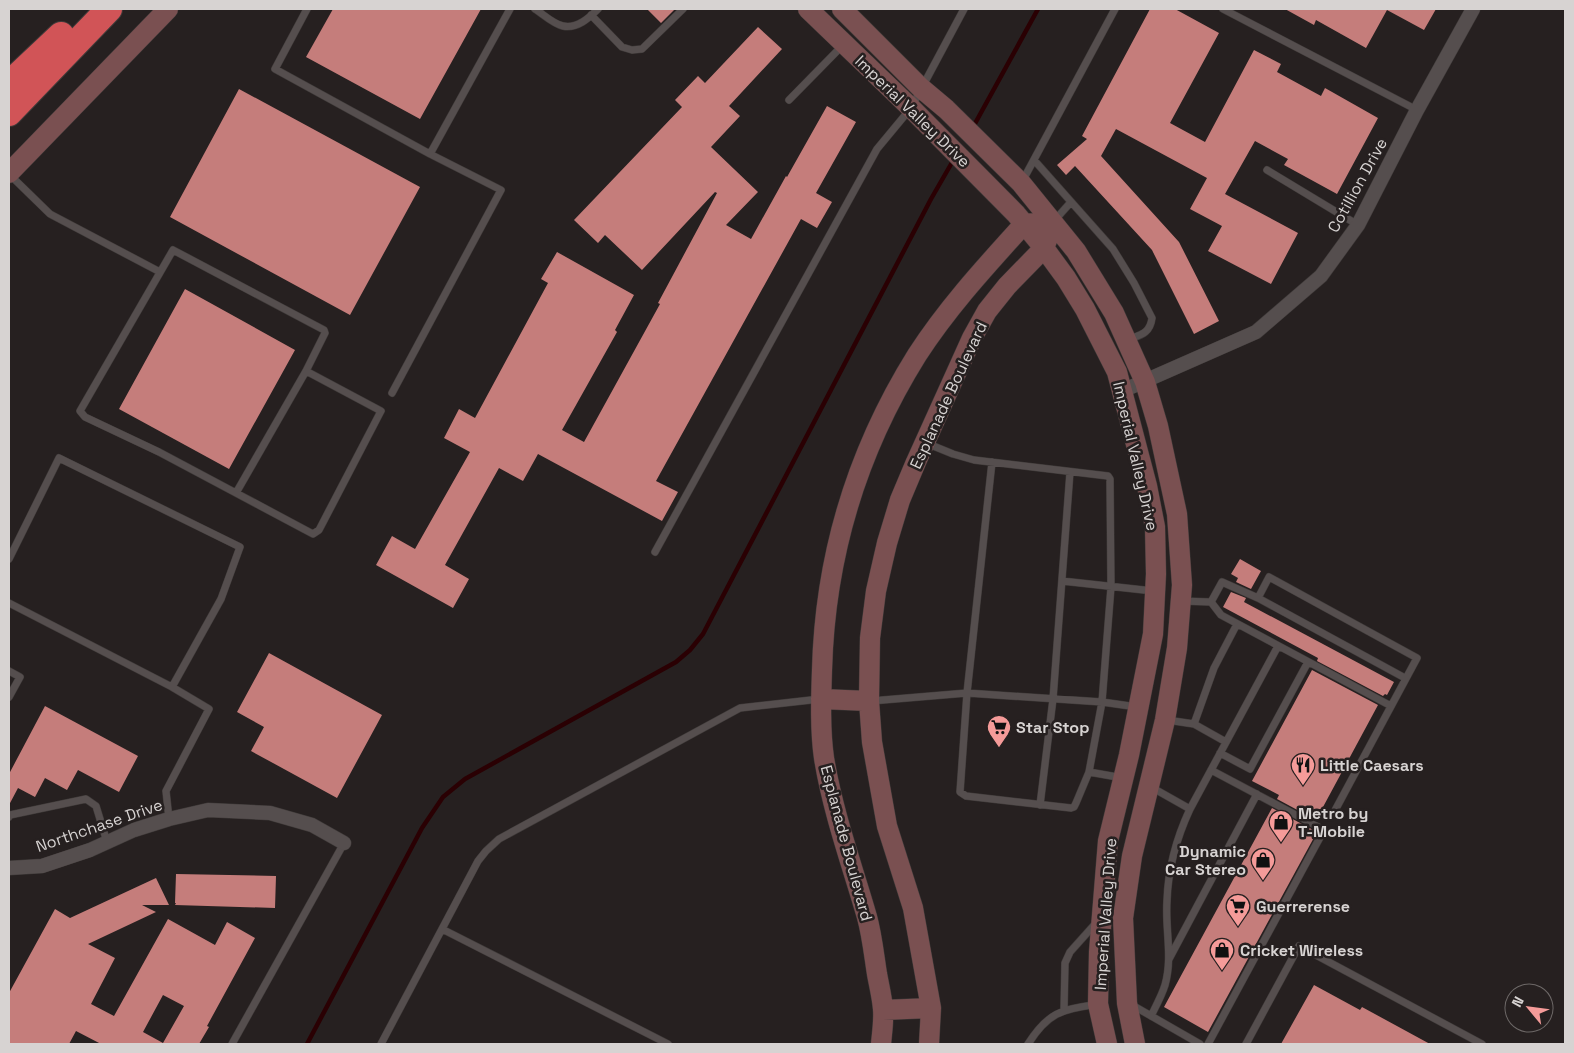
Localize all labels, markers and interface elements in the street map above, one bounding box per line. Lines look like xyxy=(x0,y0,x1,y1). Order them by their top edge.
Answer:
street label: Imperial Valley Drive xyxy=(851,51,975,172)
street label: Cotillion Drive xyxy=(1323,134,1392,236)
street label: Esplanade Boulevard xyxy=(905,318,992,472)
street label: Imperial Valley Drive xyxy=(1108,379,1163,533)
supermarket icon: Star Stop xyxy=(986,714,1012,748)
place label: Star Stop xyxy=(1016,717,1089,738)
restaurant icon: Little Caesars xyxy=(1290,752,1316,786)
place label: Little Caesars xyxy=(1320,755,1424,776)
street label: Esplanade Boulevard xyxy=(816,763,877,923)
street label: Northchase Drive xyxy=(33,794,165,857)
place label: Metro by T-Mobile xyxy=(1298,803,1368,842)
shop icon: Metro by T-Mobile xyxy=(1268,809,1294,843)
street label: Imperial Valley Drive xyxy=(1090,837,1121,991)
place label: Dynamic Car Stereo xyxy=(1165,841,1246,880)
shop icon: Dynamic Car Stereo xyxy=(1250,847,1276,881)
supermarket icon: Guerrerense xyxy=(1225,893,1251,927)
place label: Guerrerense xyxy=(1256,896,1350,917)
shop icon: Cricket Wireless xyxy=(1209,937,1235,971)
place label: Cricket Wireless xyxy=(1240,940,1363,961)
north arrow xyxy=(1504,983,1554,1033)
text: N xyxy=(1507,993,1528,1010)

